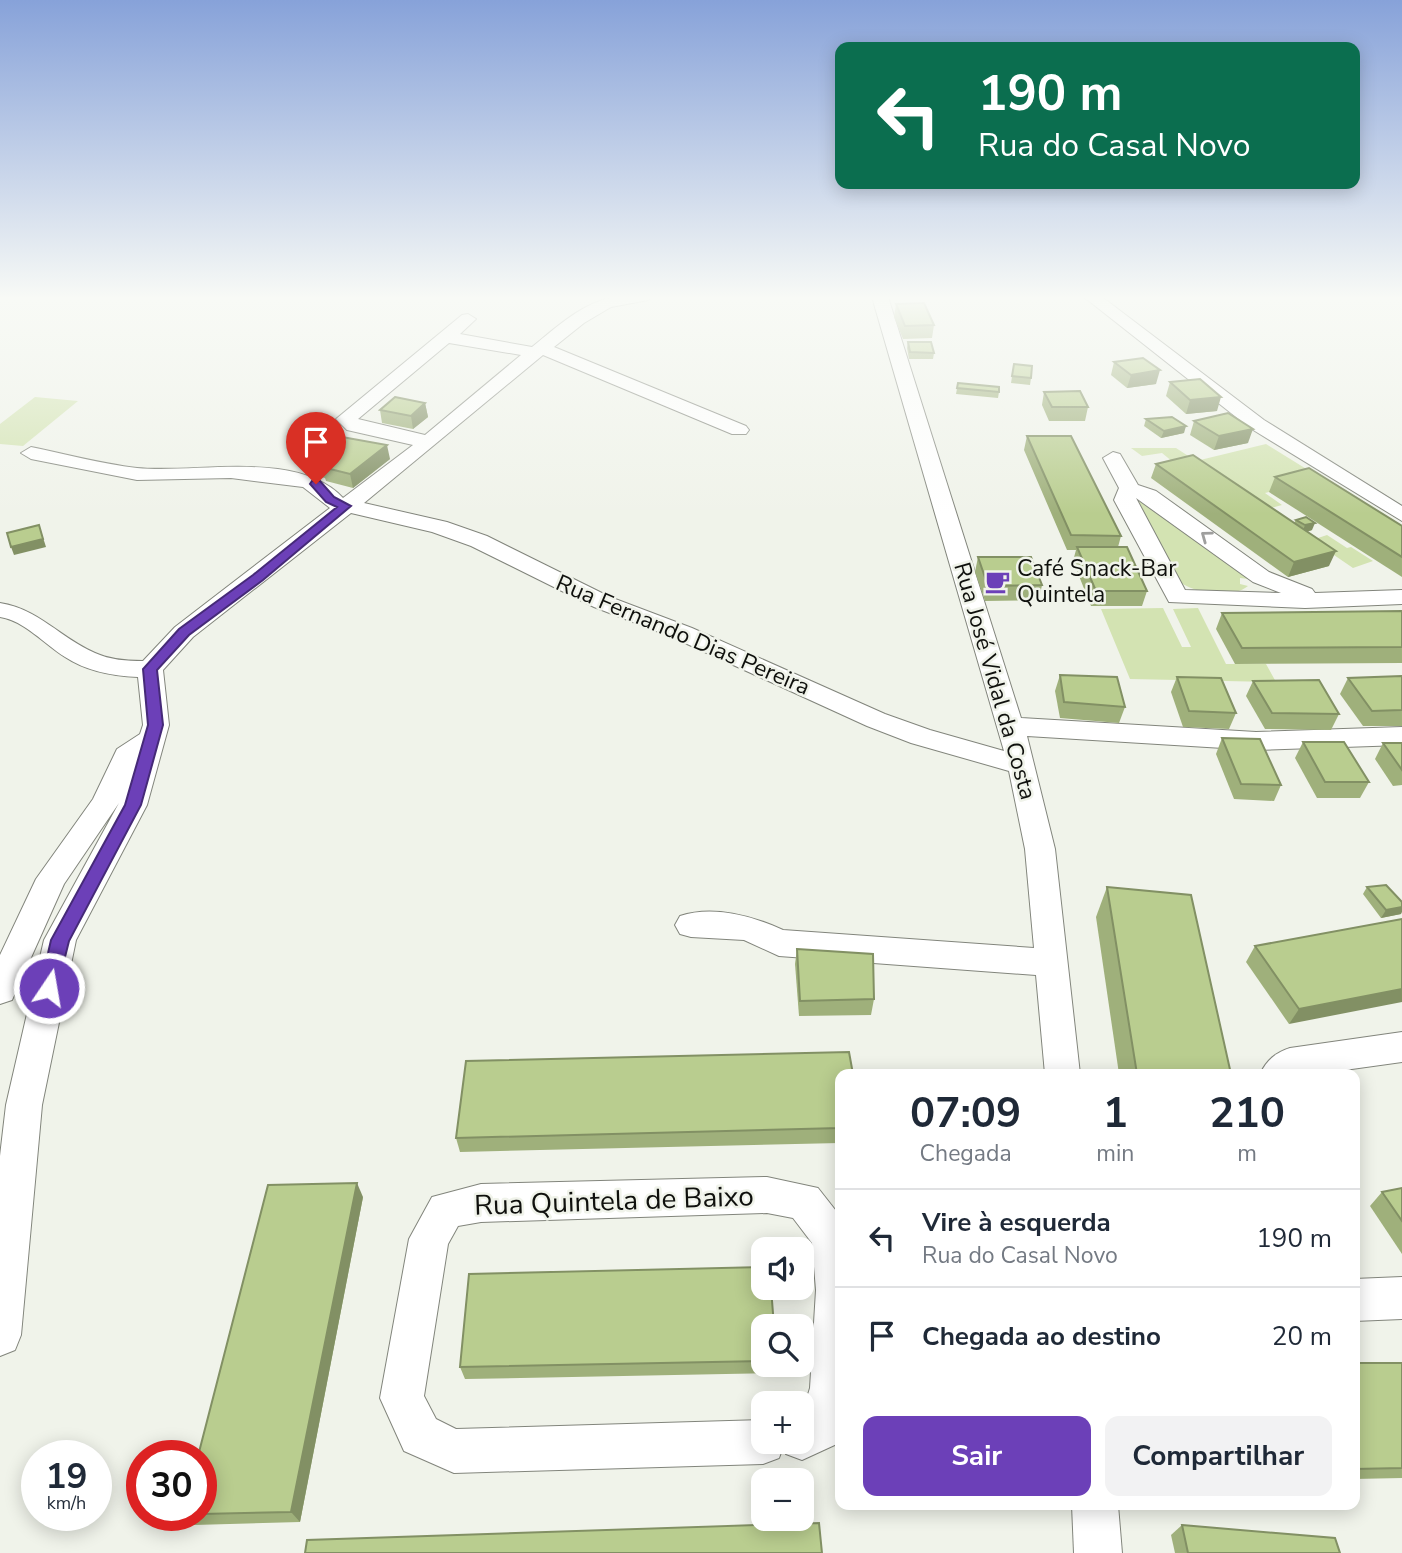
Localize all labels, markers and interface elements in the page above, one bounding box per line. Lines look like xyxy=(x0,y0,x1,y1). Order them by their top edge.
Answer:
text: 190 m xyxy=(978,60,1122,127)
icon: left xyxy=(863,70,954,161)
text: Rua do Casal Novo xyxy=(978,124,1251,167)
pin xyxy=(286,412,346,484)
icon: arrive xyxy=(297,423,335,461)
one-way arrow xyxy=(1201,532,1214,545)
place label: Café Snack-Bar Quintela xyxy=(1017,553,1177,610)
street label: Rua José Vidal da Costa xyxy=(946,559,1044,803)
street label: Rua Fernando Dias Pereira xyxy=(551,567,815,703)
cafe icon: Café Snack-Bar Quintela xyxy=(983,567,1011,595)
position arrow xyxy=(12,951,86,1025)
text: 07:09 xyxy=(910,1085,1021,1142)
text: 1 xyxy=(1103,1085,1128,1142)
text: 210 xyxy=(1209,1085,1285,1142)
text: Chegada xyxy=(920,1138,1012,1169)
text: min xyxy=(1096,1138,1134,1169)
text: m xyxy=(1237,1138,1257,1169)
street label: Rua Quintela de Baixo xyxy=(474,1177,754,1225)
text: Vire à esquerda xyxy=(922,1205,1111,1240)
icon: left xyxy=(863,1219,901,1257)
text: 190 m xyxy=(1256,1221,1332,1256)
map controls xyxy=(751,1237,814,1531)
button: sound xyxy=(751,1237,814,1300)
text: Rua do Casal Novo xyxy=(922,1240,1118,1271)
button: search xyxy=(751,1314,814,1377)
icon: arrive xyxy=(863,1317,901,1355)
text: Chegada ao destino xyxy=(922,1319,1161,1354)
text: 20 m xyxy=(1272,1319,1332,1354)
button: + xyxy=(751,1391,814,1454)
button: Sair xyxy=(863,1416,1091,1496)
button: Compartilhar xyxy=(1105,1416,1332,1496)
speed limit sign: 30 xyxy=(126,1440,217,1531)
text: 19 xyxy=(45,1453,88,1500)
button: − xyxy=(751,1468,814,1531)
text: km/h xyxy=(47,1491,86,1515)

